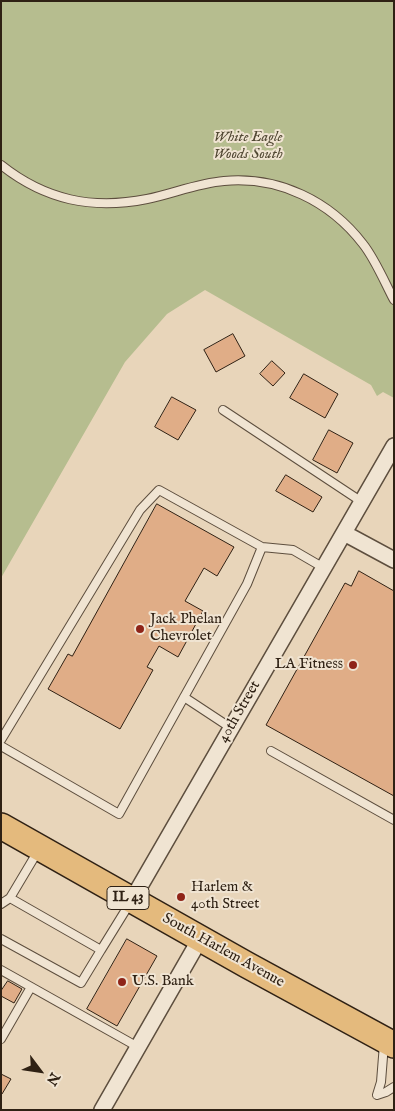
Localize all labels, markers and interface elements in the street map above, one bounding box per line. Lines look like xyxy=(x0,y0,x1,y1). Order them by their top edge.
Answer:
park label: White Eagle Woods South xyxy=(213,129,283,164)
place label: Jack Phelan Chevrolet xyxy=(150,611,222,646)
marker: Jack Phelan Chevrolet xyxy=(134,623,146,635)
place label: LA Fitness xyxy=(275,656,343,674)
marker: LA Fitness xyxy=(347,659,359,671)
street label: 40th Street xyxy=(215,678,265,746)
place label: Harlem & 40th Street xyxy=(191,879,259,914)
road number: IL 43 xyxy=(107,886,149,910)
marker: Harlem & 40th Street xyxy=(175,891,187,903)
street label: South Harlem Avenue xyxy=(159,910,287,992)
place label: U.S. Bank xyxy=(132,973,194,991)
marker: U.S. Bank xyxy=(116,976,128,988)
north arrow xyxy=(15,1046,65,1096)
text: N xyxy=(42,1069,64,1089)

